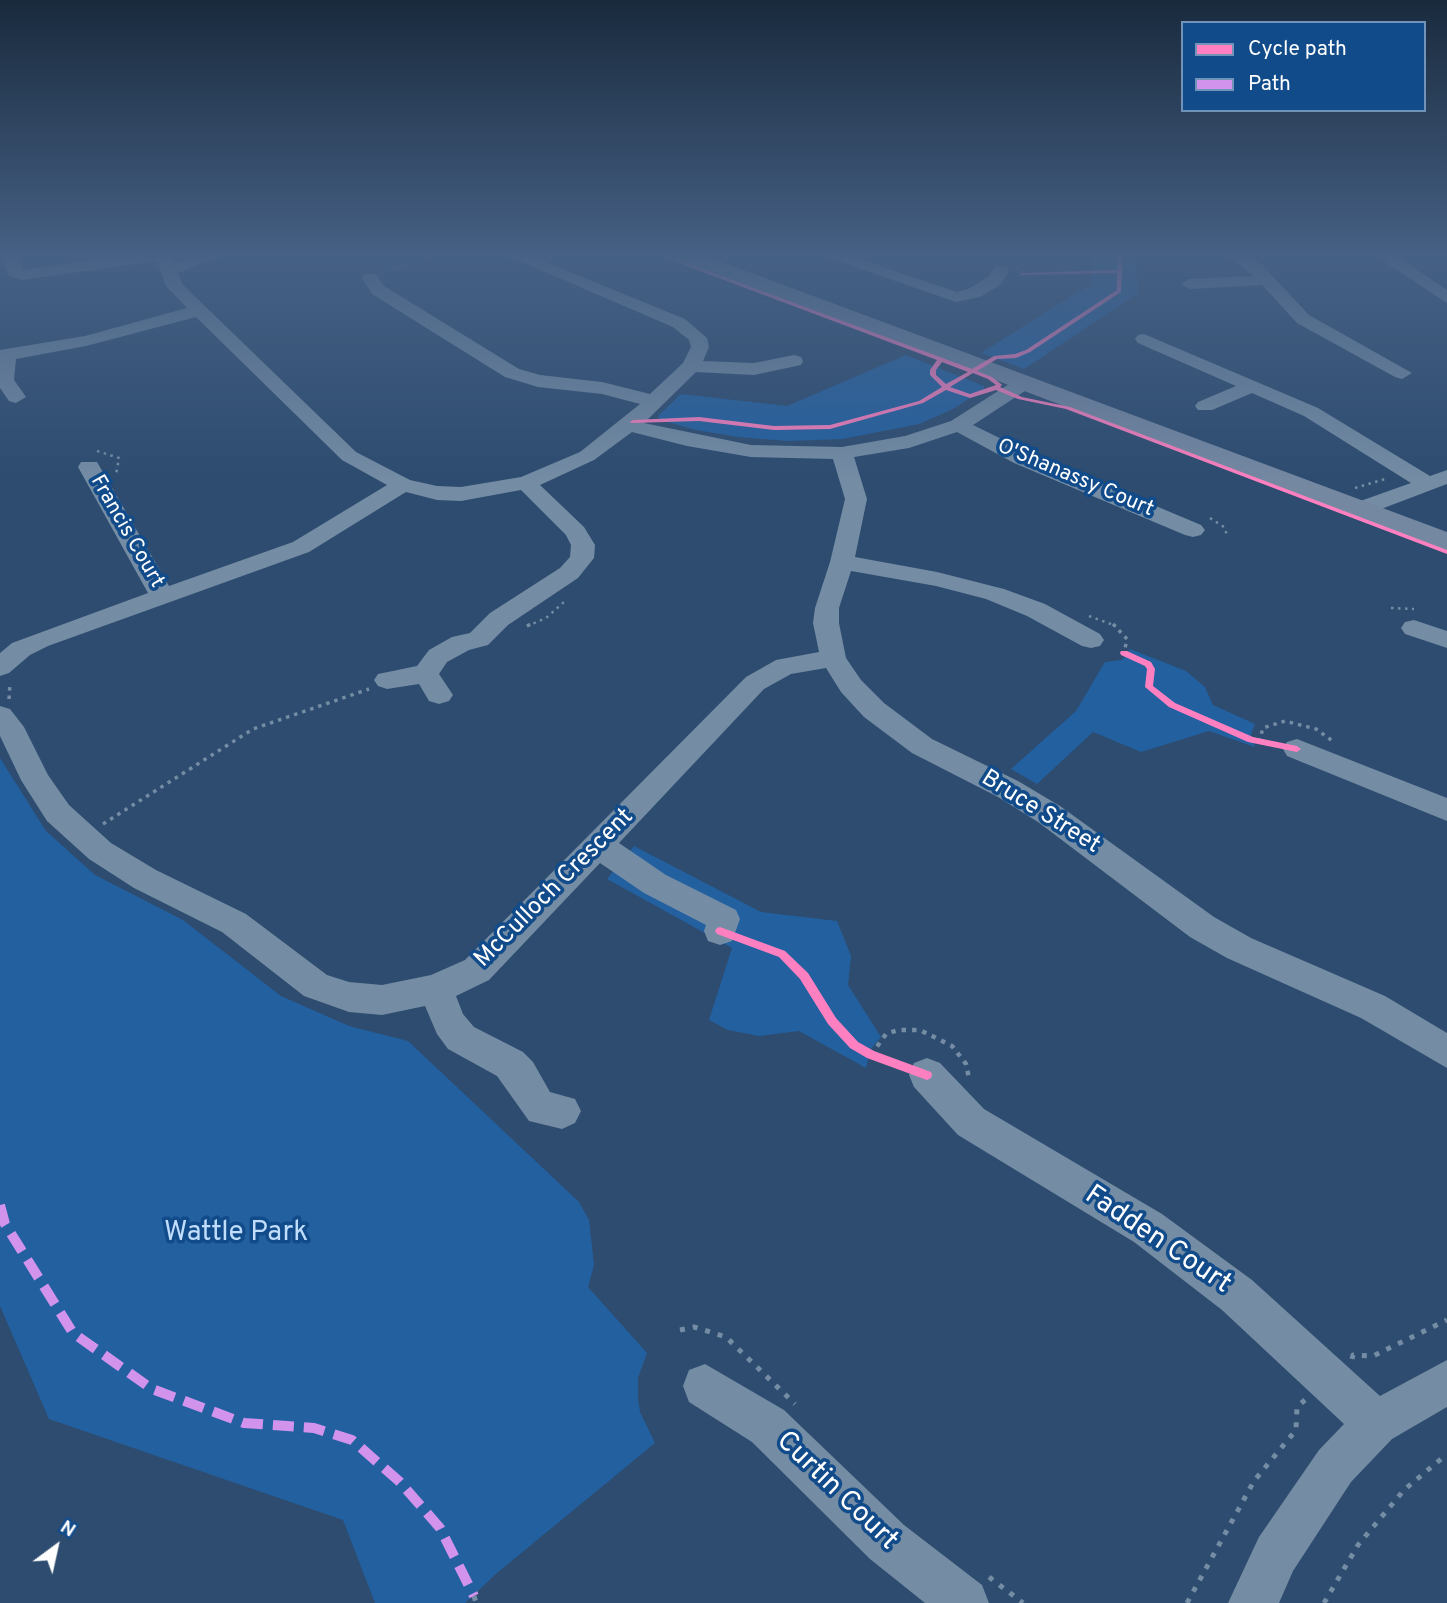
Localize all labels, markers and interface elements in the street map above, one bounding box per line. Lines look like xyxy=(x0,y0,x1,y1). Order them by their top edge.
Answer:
legend xyxy=(1181,21,1426,112)
text: Cycle path xyxy=(1248,36,1347,63)
text: Path xyxy=(1248,71,1291,98)
street label: O'Shanassy Court xyxy=(993,435,1157,523)
street label: Francis Court xyxy=(84,471,168,593)
street label: Bruce Street xyxy=(975,765,1105,861)
street label: McCulloch Crescent xyxy=(470,804,640,974)
street label: Fadden Court xyxy=(1077,1180,1237,1302)
park label: Wattle Park xyxy=(164,1217,308,1251)
street label: Curtin Court xyxy=(768,1426,904,1558)
north arrow xyxy=(21,1512,91,1582)
text: N xyxy=(55,1516,80,1543)

